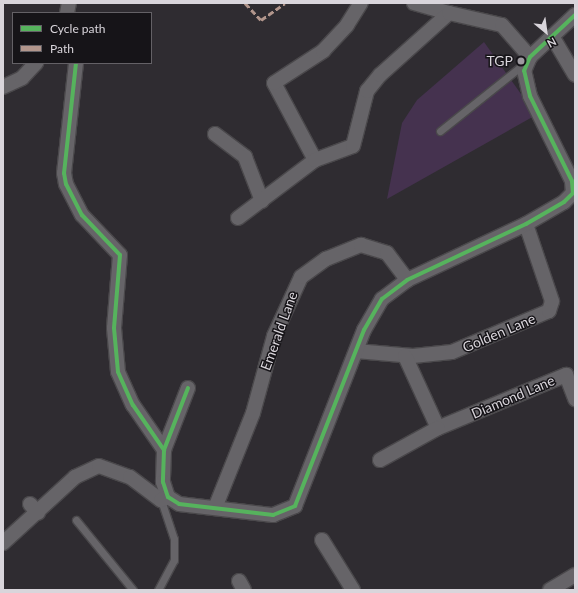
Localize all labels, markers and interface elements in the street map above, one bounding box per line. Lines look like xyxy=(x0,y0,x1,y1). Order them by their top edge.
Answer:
legend xyxy=(12,12,152,64)
north arrow xyxy=(526,12,566,52)
text: Cycle path xyxy=(50,21,105,36)
text: N xyxy=(545,35,559,51)
text: Path xyxy=(50,41,74,56)
place label: TGP xyxy=(487,53,513,69)
marker: TGP xyxy=(516,56,526,66)
street label: Emerald Lane xyxy=(257,289,301,373)
street label: Golden Lane xyxy=(460,310,538,356)
street label: Diamond Lane xyxy=(469,372,557,422)

